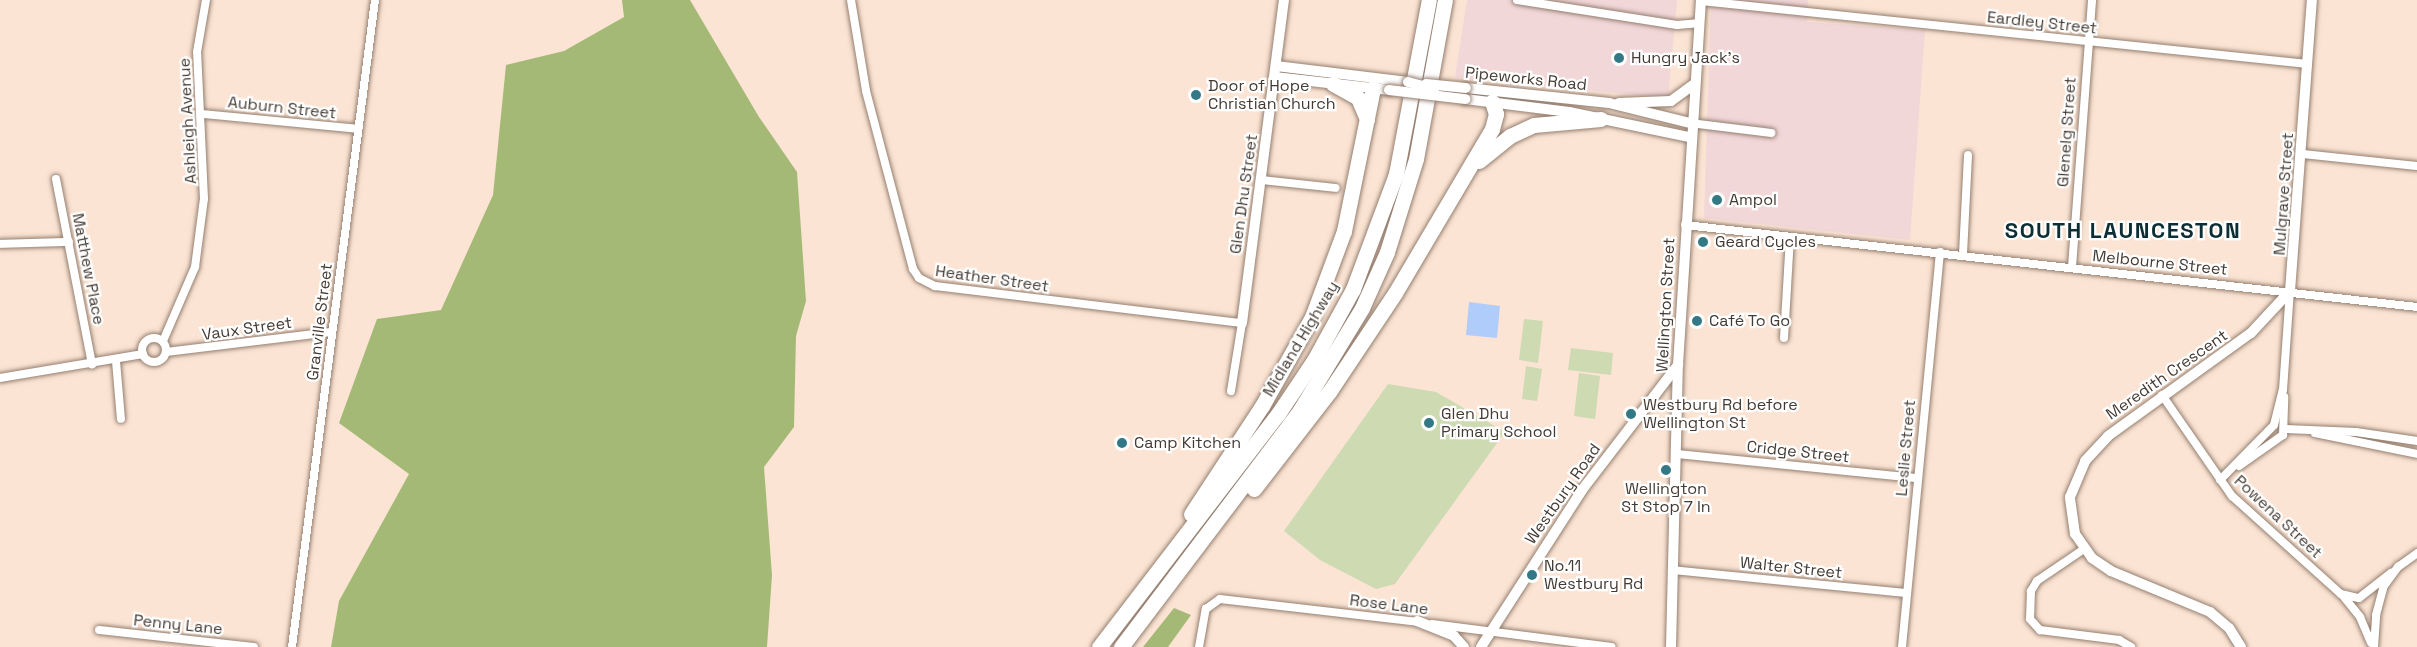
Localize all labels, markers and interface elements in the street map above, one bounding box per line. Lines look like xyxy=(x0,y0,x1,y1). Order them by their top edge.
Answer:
street label: Eardley Street xyxy=(1986,8,2098,38)
place label: Hungry Jack's xyxy=(1631,48,1740,68)
marker: Hungry Jack's xyxy=(1612,51,1626,65)
street label: Ashleigh Avenue xyxy=(175,57,201,185)
street label: Pipeworks Road xyxy=(1464,63,1588,95)
place label: Door of Hope Christian Church xyxy=(1208,76,1336,114)
street label: Glenelg Street xyxy=(2054,76,2080,188)
marker: Door of Hope Christian Church xyxy=(1189,88,1203,102)
street label: Auburn Street xyxy=(227,93,337,123)
street label: Mulgrave Street xyxy=(2270,132,2298,256)
street label: Glen Dhu Street xyxy=(1226,133,1262,255)
place label: Ampol xyxy=(1729,190,1777,210)
marker: Ampol xyxy=(1710,193,1724,207)
street label: Matthew Place xyxy=(68,212,108,326)
district label: SOUTH LAUNCESTON xyxy=(2005,218,2241,244)
place label: Geard Cycles xyxy=(1715,232,1816,252)
marker: Geard Cycles xyxy=(1696,235,1710,249)
street label: Wellington Street xyxy=(1653,237,1679,373)
street label: Melbourne Street xyxy=(2092,246,2228,280)
street label: Granville Street xyxy=(303,262,337,382)
street label: Heather Street xyxy=(934,262,1050,296)
street label: Midland Highway xyxy=(1259,278,1343,400)
place label: Café To Go xyxy=(1709,311,1790,331)
street label: Vaux Street xyxy=(201,313,293,345)
marker: Café To Go xyxy=(1690,314,1704,328)
street label: Meredith Crescent xyxy=(2103,326,2231,424)
place label: Westbury Rd before Wellington St xyxy=(1643,395,1798,433)
street label: Leslie Street xyxy=(1892,399,1920,497)
place label: Glen Dhu Primary School xyxy=(1441,404,1556,442)
marker: Westbury Rd before Wellington St xyxy=(1624,407,1638,421)
marker: Glen Dhu Primary School xyxy=(1422,416,1436,430)
place label: Camp Kitchen xyxy=(1134,433,1241,453)
marker: Camp Kitchen xyxy=(1115,436,1129,450)
street label: Cridge Street xyxy=(1746,437,1850,467)
street label: Westbury Road xyxy=(1521,440,1605,548)
marker: Wellington St Stop 7 In xyxy=(1659,463,1673,477)
street label: Powena Street xyxy=(2230,471,2326,563)
place label: Wellington St Stop 7 In xyxy=(1621,479,1711,517)
street label: Walter Street xyxy=(1739,553,1843,583)
place label: No.11 Westbury Rd xyxy=(1544,556,1643,594)
marker: No.11 Westbury Rd xyxy=(1525,568,1539,582)
street label: Rose Lane xyxy=(1349,591,1429,619)
street label: Penny Lane xyxy=(133,611,223,639)

